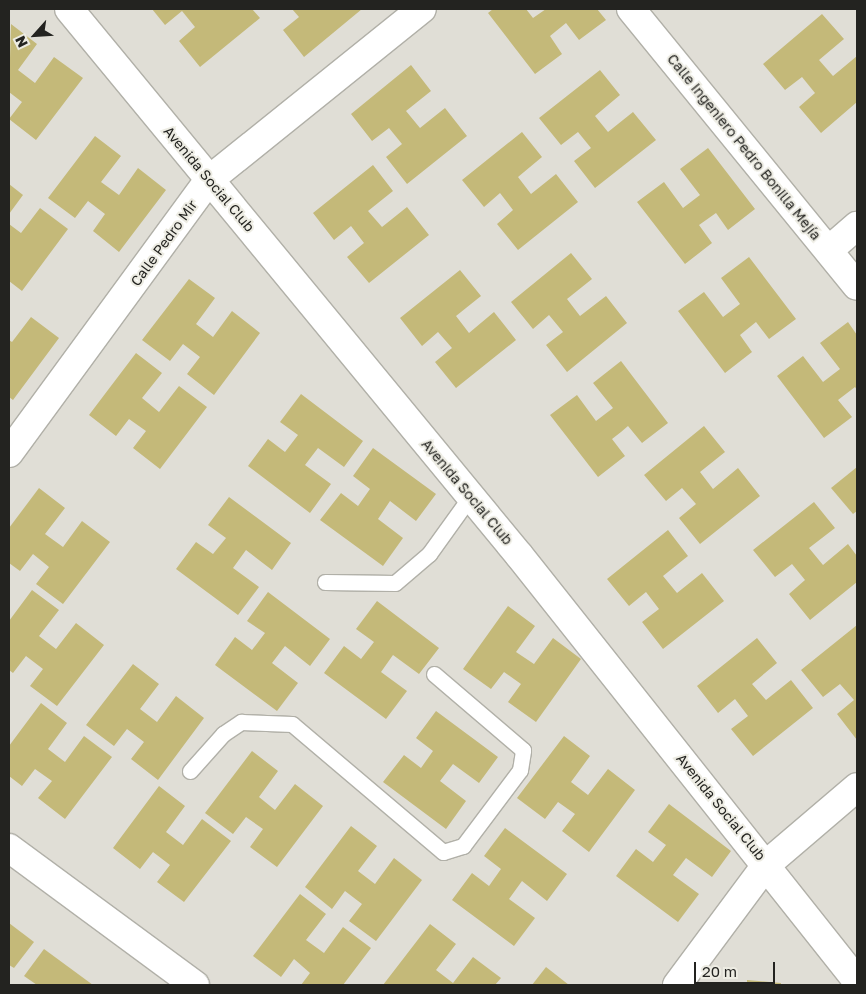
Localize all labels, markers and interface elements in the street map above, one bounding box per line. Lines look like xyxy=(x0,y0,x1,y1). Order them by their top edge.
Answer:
north arrow xyxy=(10,10,60,60)
text: N xyxy=(11,33,31,50)
street label: Calle Ingeniero Pedro Bonilla Mejía xyxy=(664,51,824,243)
street label: Avenida Social Club xyxy=(160,123,258,235)
street label: Calle Pedro Mir xyxy=(127,197,201,289)
street label: Avenida Social Club xyxy=(418,436,516,548)
street label: Avenida Social Club xyxy=(673,750,769,864)
scale bar xyxy=(696,952,777,984)
text: 20 m xyxy=(702,962,737,980)

